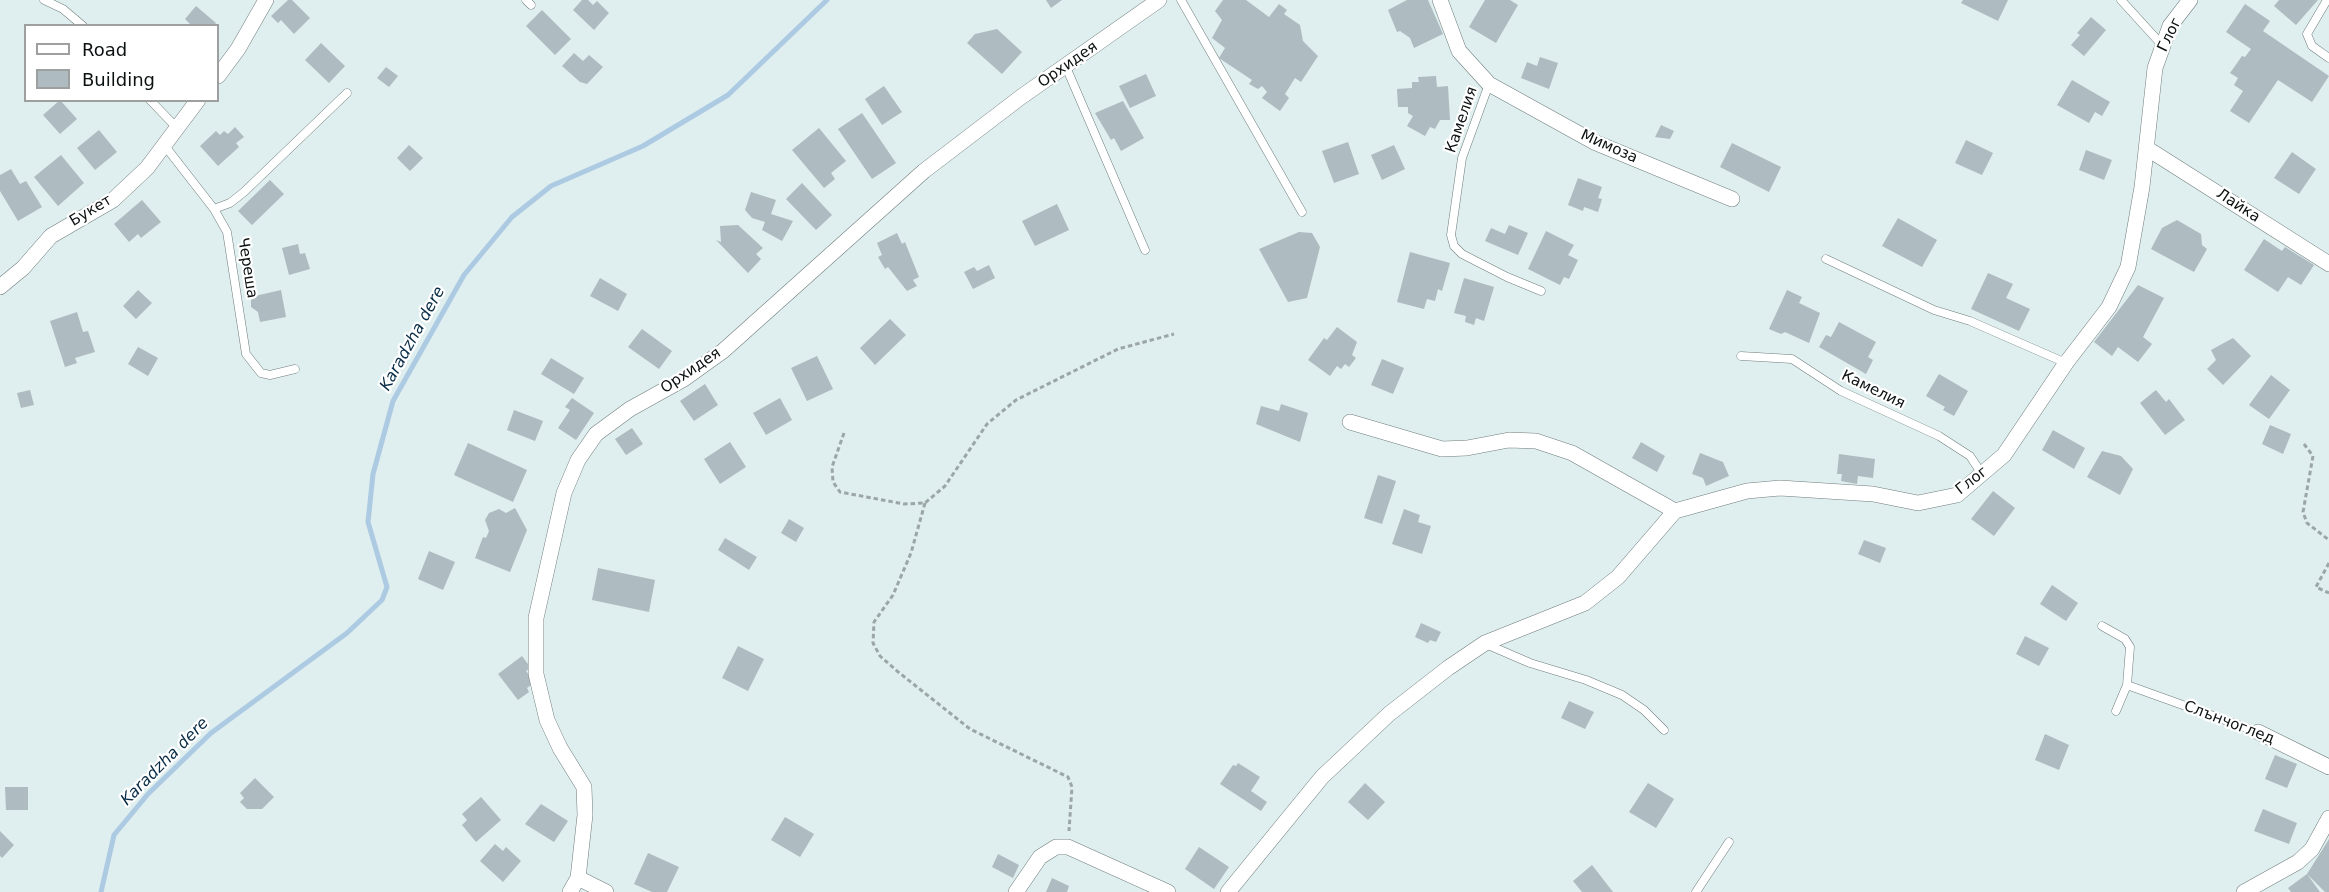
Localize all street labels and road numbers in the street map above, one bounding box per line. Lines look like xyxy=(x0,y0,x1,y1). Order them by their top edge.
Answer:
street label: Глог xyxy=(2154,15,2186,55)
street label: Орхидея xyxy=(1035,38,1101,92)
street label: Камелия xyxy=(1442,85,1482,155)
street label: Мимоза xyxy=(1578,127,1640,167)
street label: Лайка xyxy=(2213,185,2263,227)
street label: Букет xyxy=(67,191,115,231)
street label: Череша xyxy=(233,236,261,300)
street label: Орхидея xyxy=(658,344,724,398)
street label: Камелия xyxy=(1838,367,1908,413)
street label: Глог xyxy=(1952,463,1992,499)
street label: Слънчоглед xyxy=(2181,697,2277,749)

